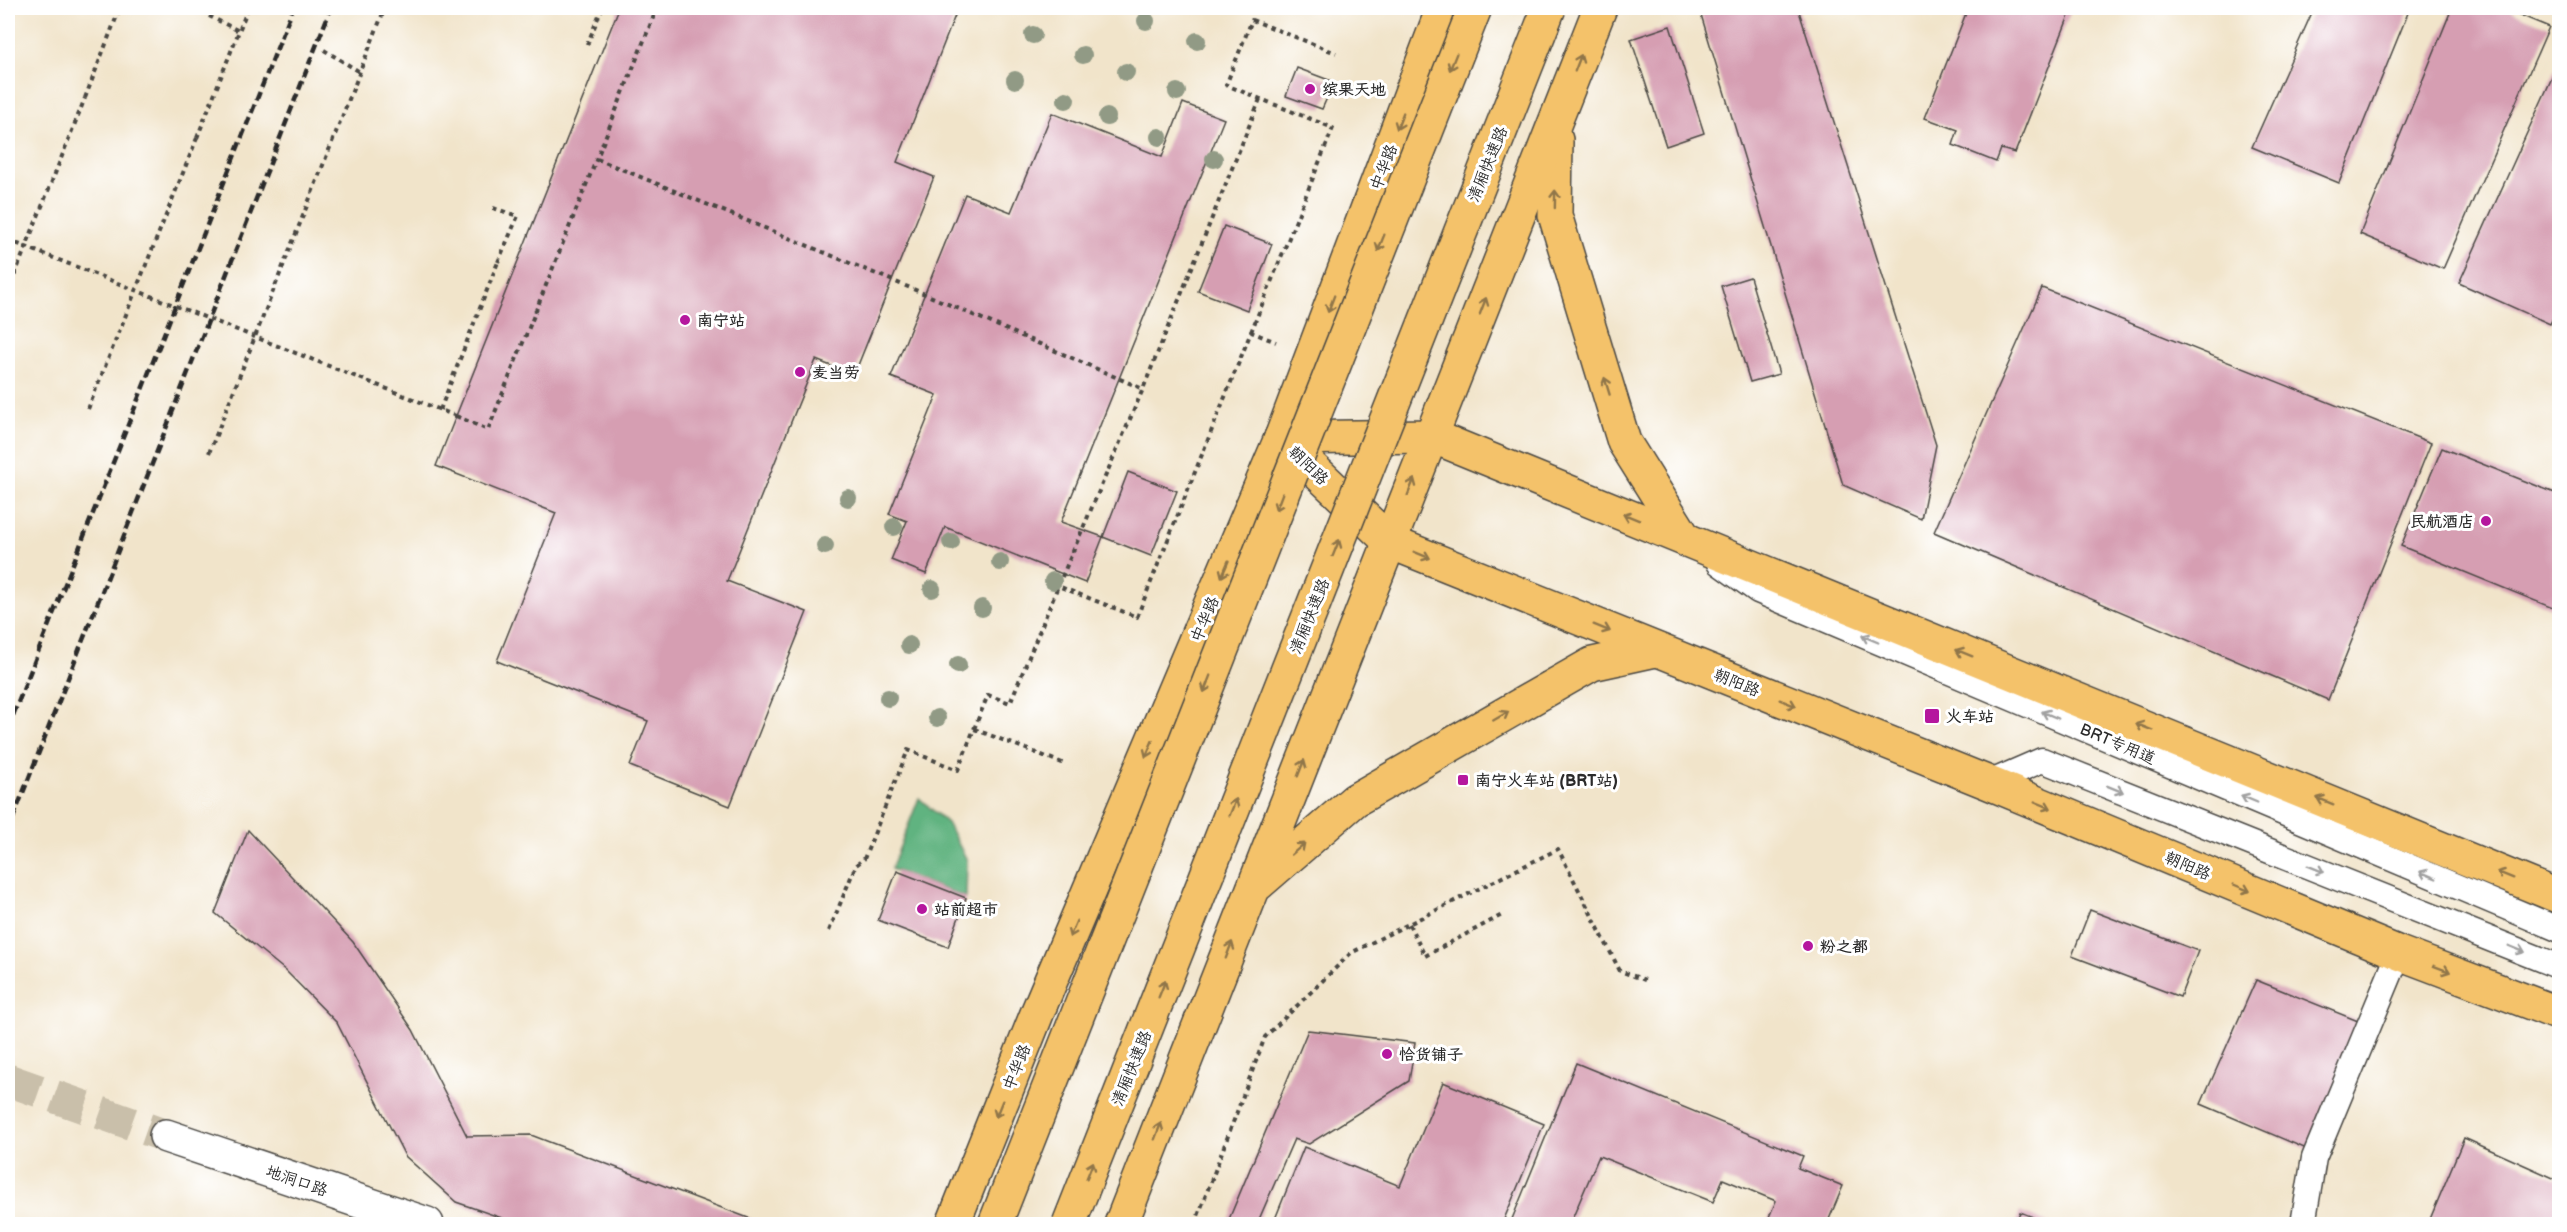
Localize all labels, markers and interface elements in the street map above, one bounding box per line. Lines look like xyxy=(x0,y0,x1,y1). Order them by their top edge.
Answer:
one-way arrow xyxy=(1447,52,1458,71)
one-way arrow xyxy=(1573,54,1584,72)
place label: 缤果天地 xyxy=(1322,81,1386,100)
marker: 缤果天地 xyxy=(1303,82,1317,96)
one-way arrow xyxy=(1394,111,1405,130)
street label: 清厢快速路 xyxy=(1465,124,1512,205)
street label: 中华路 xyxy=(1367,142,1402,193)
one-way arrow xyxy=(1549,189,1561,209)
one-way arrow xyxy=(1375,233,1386,252)
one-way arrow xyxy=(1325,294,1336,313)
one-way arrow xyxy=(1478,297,1489,316)
place label: 南宁站 xyxy=(697,312,745,331)
marker: 南宁站 xyxy=(678,313,692,327)
place label: 麦当劳 xyxy=(812,364,860,383)
marker: 麦当劳 xyxy=(793,365,807,379)
one-way arrow xyxy=(1601,377,1612,396)
street label: 朝阳路 xyxy=(1284,443,1332,490)
one-way arrow xyxy=(1406,479,1417,497)
one-way arrow xyxy=(1272,493,1283,511)
one-way arrow xyxy=(1622,511,1641,522)
place label: 民航酒店 xyxy=(2410,513,2474,532)
marker: 民航酒店 xyxy=(2479,514,2493,528)
one-way arrow xyxy=(1331,539,1342,558)
one-way arrow xyxy=(1412,550,1430,561)
one-way arrow xyxy=(1219,560,1230,578)
street label: 清厢快速路 xyxy=(1287,576,1334,657)
street label: 中华路 xyxy=(1187,594,1224,645)
one-way arrow xyxy=(1593,623,1611,634)
one-way arrow xyxy=(1861,633,1880,644)
one-way arrow xyxy=(1955,647,1974,658)
street label: 朝阳路 xyxy=(1711,666,1762,701)
one-way arrow xyxy=(1201,674,1212,693)
one-way arrow xyxy=(1778,698,1797,709)
marker: 火车站 xyxy=(1923,707,1941,725)
place label: 火车站 xyxy=(1946,708,1994,727)
one-way arrow xyxy=(2041,709,2059,720)
one-way arrow xyxy=(1492,710,1509,722)
street label: BRT专用道 xyxy=(2077,720,2158,769)
one-way arrow xyxy=(2136,721,2154,732)
one-way arrow xyxy=(1143,739,1154,758)
one-way arrow xyxy=(1296,759,1307,778)
place label: 南宁火车站 (BRT站) xyxy=(1475,772,1618,791)
marker: 南宁火车站 (BRT站) xyxy=(1456,773,1470,787)
one-way arrow xyxy=(2106,784,2124,795)
one-way arrow xyxy=(2240,793,2258,804)
one-way arrow xyxy=(2316,795,2335,806)
one-way arrow xyxy=(1229,799,1240,817)
one-way arrow xyxy=(2033,800,2051,811)
one-way arrow xyxy=(1290,842,1306,856)
street label: 朝阳路 xyxy=(2162,848,2213,885)
one-way arrow xyxy=(2306,865,2325,876)
one-way arrow xyxy=(2420,869,2438,880)
one-way arrow xyxy=(2497,869,2515,880)
one-way arrow xyxy=(2233,883,2251,894)
place label: 站前超市 xyxy=(934,901,998,920)
marker: 站前超市 xyxy=(915,902,929,916)
one-way arrow xyxy=(1067,919,1078,937)
place label: 粉之都 xyxy=(1820,938,1868,957)
marker: 粉之都 xyxy=(1801,939,1815,953)
one-way arrow xyxy=(1225,941,1236,959)
one-way arrow xyxy=(2507,945,2525,956)
one-way arrow xyxy=(2432,965,2451,976)
one-way arrow xyxy=(1157,980,1168,998)
street label: 清厢快速路 xyxy=(1109,1028,1156,1109)
street label: 中华路 xyxy=(1000,1042,1035,1093)
place label: 恰货铺子 xyxy=(1399,1046,1463,1065)
marker: 恰货铺子 xyxy=(1380,1047,1394,1061)
one-way arrow xyxy=(993,1099,1004,1118)
one-way arrow xyxy=(1153,1122,1164,1141)
one-way arrow xyxy=(1085,1161,1096,1180)
street label: 地洞口路 xyxy=(263,1162,330,1201)

